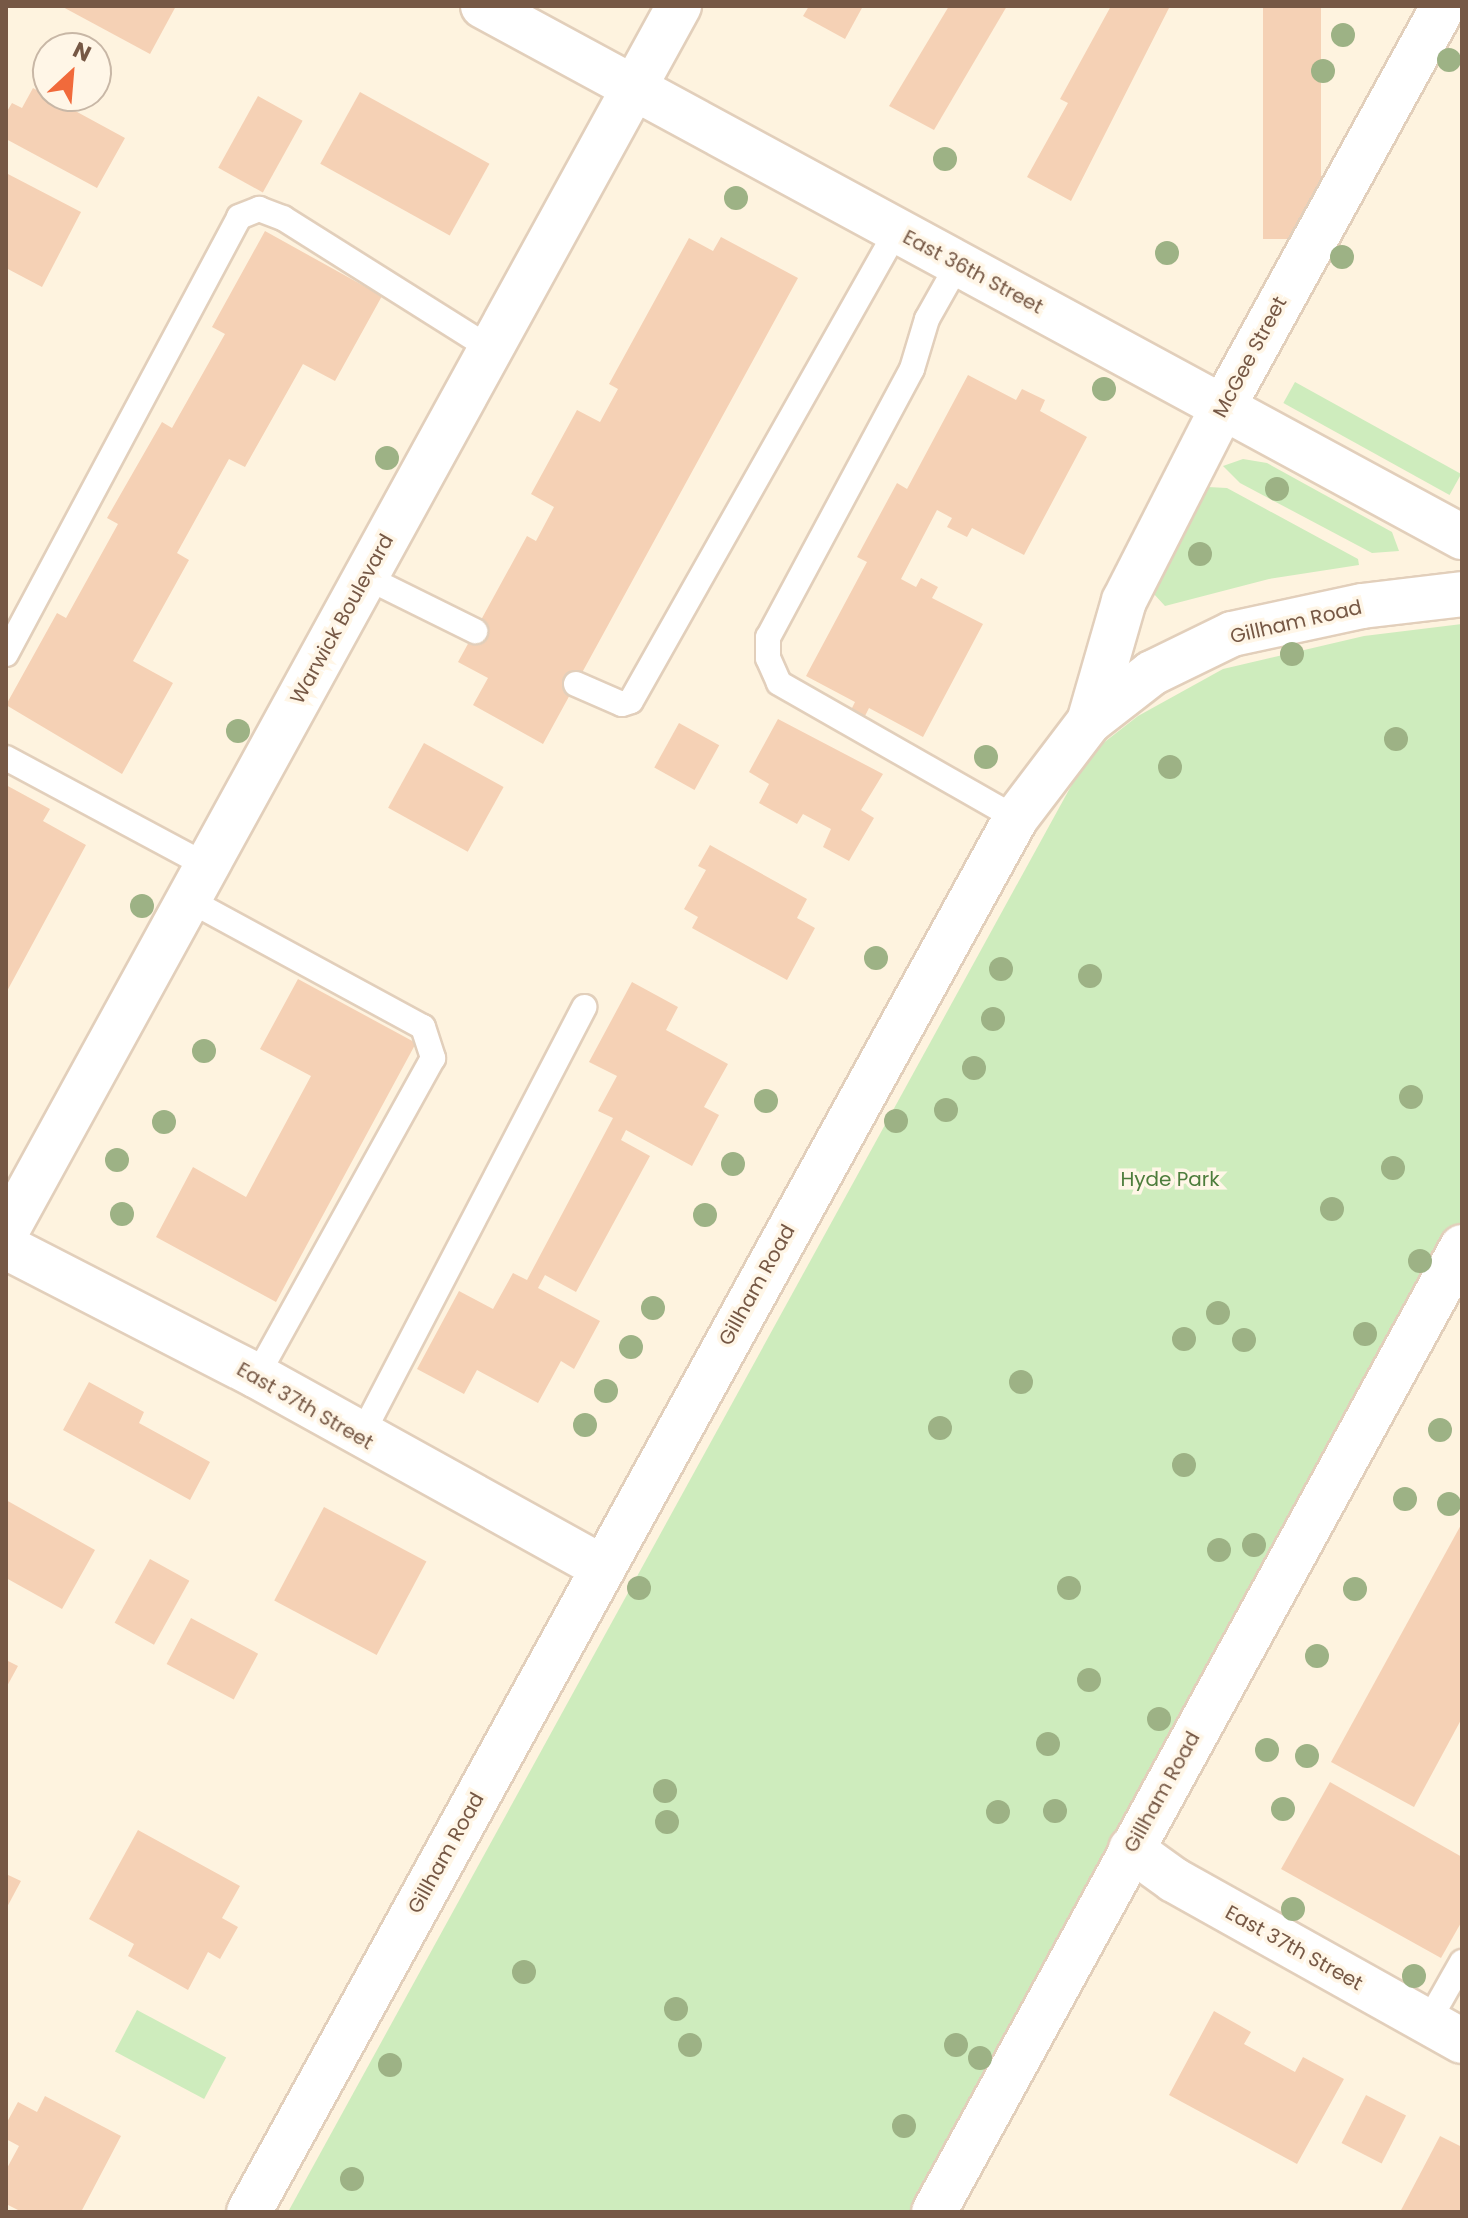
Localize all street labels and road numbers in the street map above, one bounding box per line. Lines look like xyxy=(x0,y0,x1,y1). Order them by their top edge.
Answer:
street label: East 36th Street xyxy=(899,225,1047,319)
street label: McGee Street xyxy=(1208,292,1292,422)
street label: Warwick Boulevard xyxy=(285,530,399,708)
street label: Gillham Road xyxy=(1228,595,1364,649)
street label: Gillham Road xyxy=(714,1220,800,1350)
street label: East 37th Street xyxy=(233,1357,377,1455)
street label: Gillham Road xyxy=(1119,1727,1205,1857)
street label: Gillham Road xyxy=(403,1788,489,1918)
street label: East 37th Street xyxy=(1221,1900,1367,1996)

